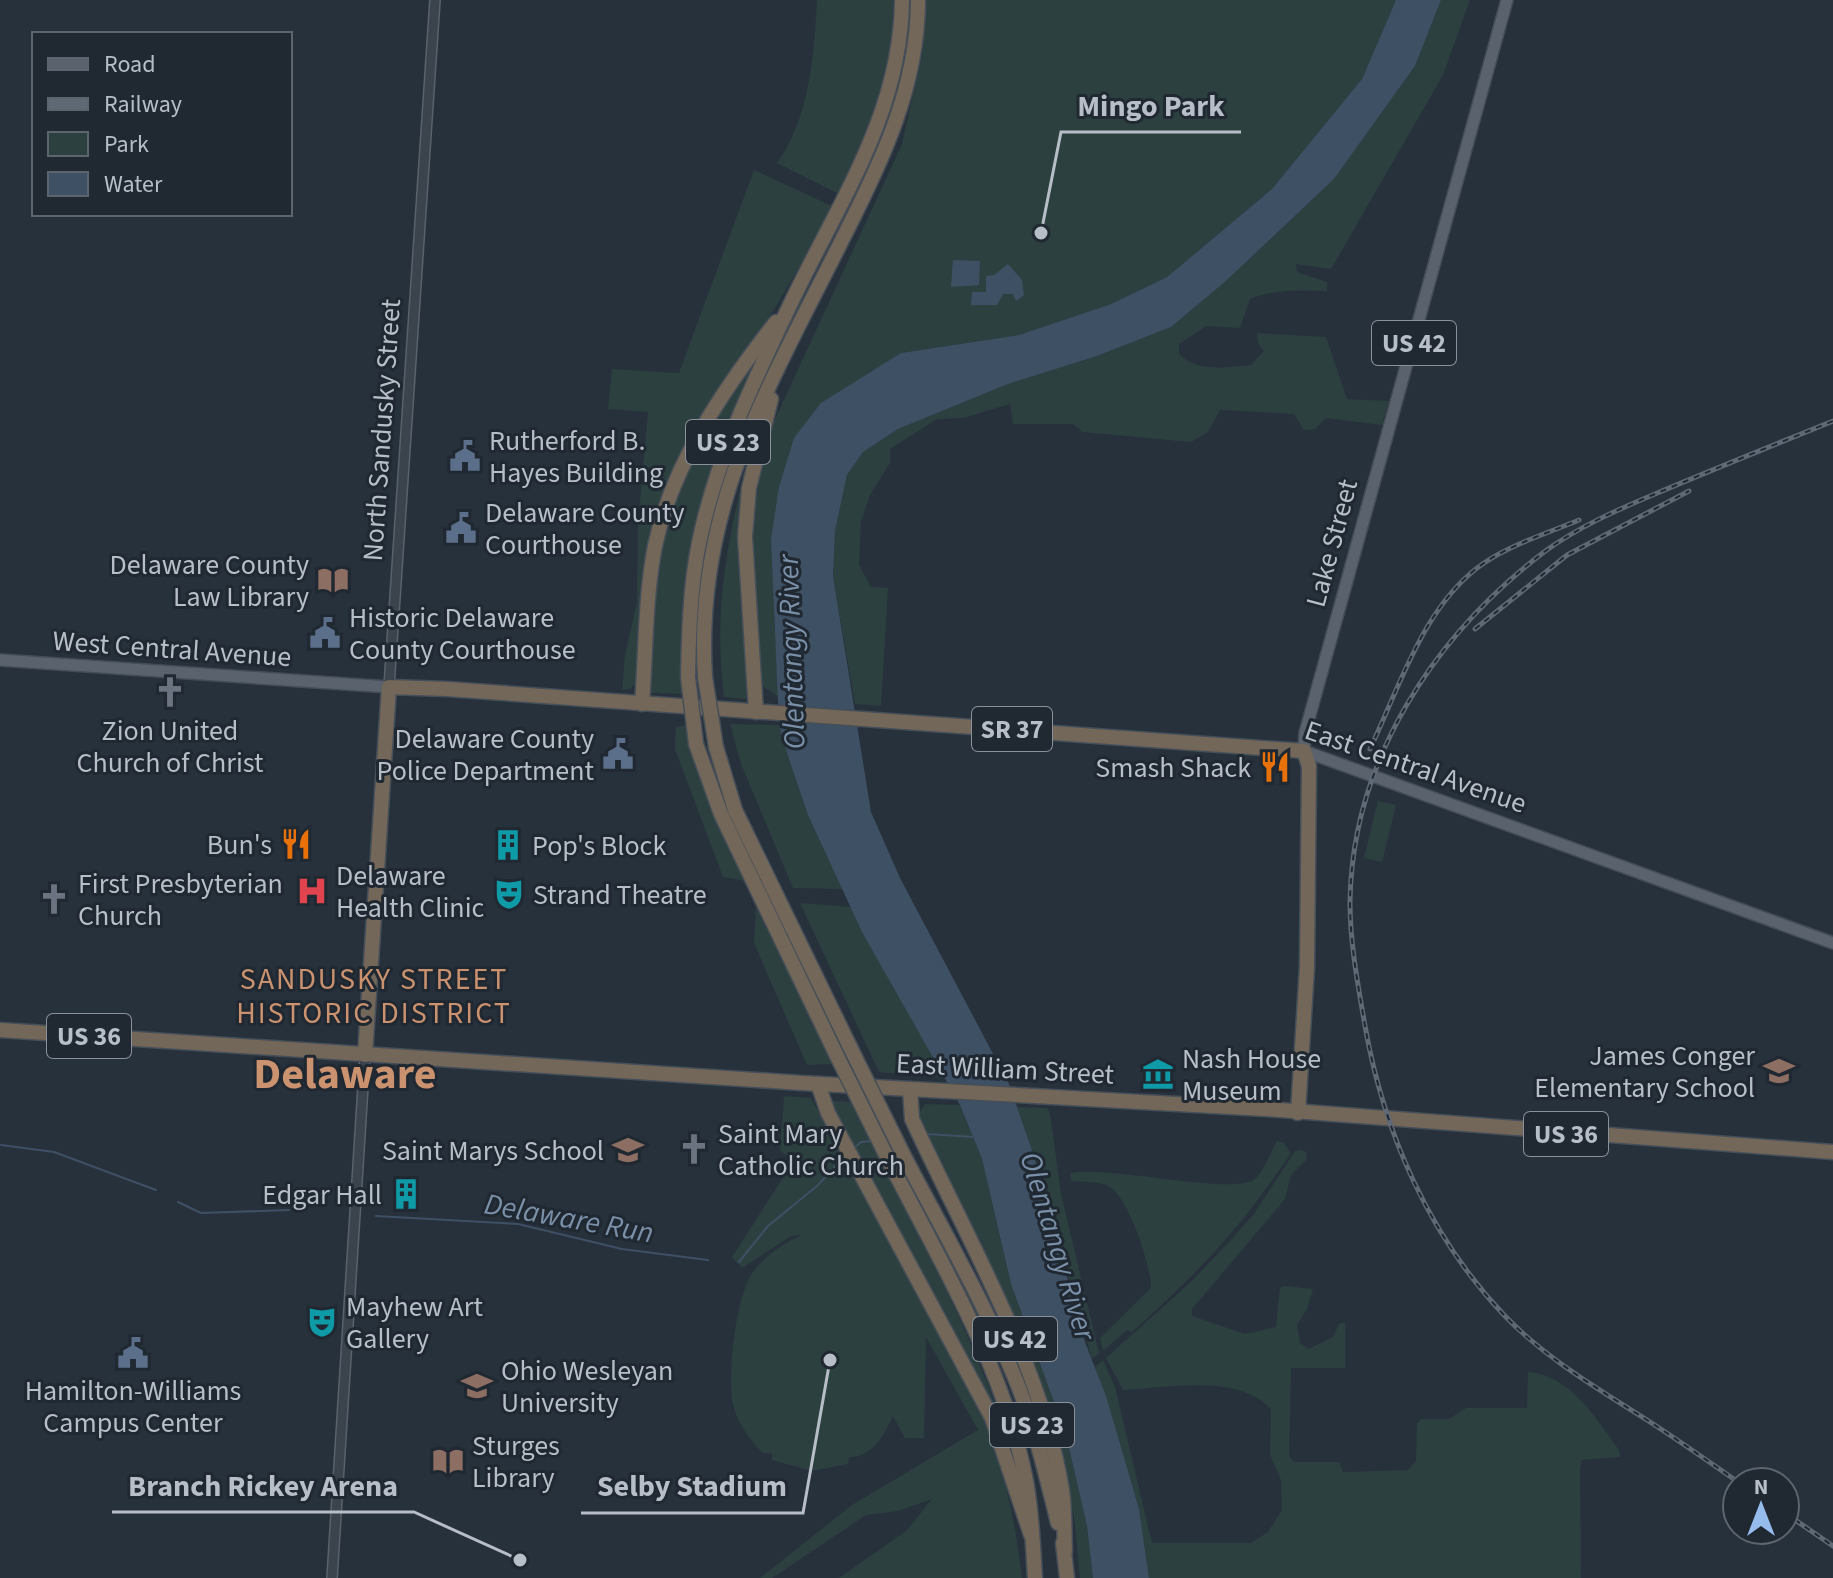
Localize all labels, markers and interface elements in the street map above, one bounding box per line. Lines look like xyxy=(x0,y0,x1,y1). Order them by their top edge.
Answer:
legend xyxy=(32,32,292,216)
text: Road xyxy=(104,47,156,82)
callout: Mingo Park xyxy=(1061,78,1241,132)
text: Mingo Park xyxy=(1077,85,1225,128)
text: Railway xyxy=(104,87,182,122)
text: Park xyxy=(104,127,149,162)
text: Water xyxy=(104,167,163,202)
street label: North Sandusky Street xyxy=(353,297,411,563)
road number: US 42 xyxy=(1372,321,1456,365)
road number: US 23 xyxy=(686,420,770,464)
place label: Rutherford B. Hayes Building xyxy=(489,421,663,493)
public building icon: Rutherford B. Hayes Building xyxy=(448,439,482,473)
street label: Lake Street xyxy=(1296,474,1368,612)
place label: Delaware County Courthouse xyxy=(485,493,685,565)
public building icon: Delaware County Courthouse xyxy=(444,511,478,545)
place label: Delaware County Law Library xyxy=(109,545,309,617)
water label: Olentangy River xyxy=(767,552,816,750)
library icon: Delaware County Law Library xyxy=(316,563,350,597)
place label: Historic Delaware County Courthouse xyxy=(349,598,576,670)
public building icon: Historic Delaware County Courthouse xyxy=(308,616,342,650)
street label: West Central Avenue xyxy=(51,621,293,677)
church icon: Zion United Church of Christ xyxy=(153,675,187,709)
road number: SR 37 xyxy=(972,707,1052,751)
street label: East Central Avenue xyxy=(1299,710,1532,824)
place label: Zion United Church of Christ xyxy=(77,711,264,783)
place label: Delaware County Police Department xyxy=(377,719,595,791)
public building icon: Delaware County Police Department xyxy=(601,737,635,771)
place label: Smash Shack xyxy=(1095,748,1251,788)
restaurant icon: Smash Shack xyxy=(1258,750,1292,784)
place label: Bun's xyxy=(207,825,272,865)
place label: Pop's Block xyxy=(532,826,666,866)
restaurant icon: Bun's xyxy=(279,827,313,861)
building icon: Pop's Block xyxy=(491,828,525,862)
place label: Delaware Health Clinic xyxy=(336,856,485,928)
place label: First Presbyterian Church xyxy=(78,864,283,936)
hospital icon: Delaware Health Clinic xyxy=(295,874,329,908)
place label: Strand Theatre xyxy=(533,875,707,915)
theatre icon: Strand Theatre xyxy=(492,877,526,911)
church icon: First Presbyterian Church xyxy=(37,882,71,916)
district label: SANDUSKY STREET HISTORIC DISTRICT xyxy=(236,958,512,1035)
road number: US 36 xyxy=(47,1014,131,1058)
place label: James Conger Elementary School xyxy=(1534,1036,1755,1108)
place label: Nash House Museum xyxy=(1182,1039,1321,1111)
district label: Delaware xyxy=(253,1043,437,1106)
street label: East William Street xyxy=(895,1043,1115,1095)
school or university icon: James Conger Elementary School xyxy=(1762,1054,1796,1088)
museum icon: Nash House Museum xyxy=(1141,1057,1175,1091)
road number: US 36 xyxy=(1524,1112,1608,1156)
place label: Saint Mary Catholic Church xyxy=(718,1114,904,1186)
place label: Saint Marys School xyxy=(382,1131,604,1171)
church icon: Saint Mary Catholic Church xyxy=(677,1132,711,1166)
school or university icon: Saint Marys School xyxy=(611,1133,645,1167)
water label: Olentangy River xyxy=(1008,1147,1107,1347)
place label: Edgar Hall xyxy=(262,1175,382,1215)
building icon: Edgar Hall xyxy=(389,1177,423,1211)
water label: Delaware Run xyxy=(481,1182,657,1255)
place label: Mayhew Art Gallery xyxy=(346,1287,483,1359)
theatre icon: Mayhew Art Gallery xyxy=(305,1305,339,1339)
road number: US 42 xyxy=(973,1317,1057,1361)
public building icon: Hamilton-Williams Campus Center xyxy=(116,1336,150,1370)
place label: Ohio Wesleyan University xyxy=(501,1351,673,1423)
school or university icon: Ohio Wesleyan University xyxy=(460,1369,494,1403)
place label: Hamilton-Williams Campus Center xyxy=(25,1371,241,1443)
road number: US 23 xyxy=(990,1403,1074,1447)
place label: Sturges Library xyxy=(472,1426,560,1498)
library icon: Sturges Library xyxy=(431,1444,465,1478)
callout: Branch Rickey Arena xyxy=(112,1458,414,1512)
callout: Selby Stadium xyxy=(581,1459,803,1513)
text: Branch Rickey Arena xyxy=(128,1465,398,1508)
text: Selby Stadium xyxy=(597,1465,787,1508)
north arrow xyxy=(1721,1466,1801,1546)
text: N xyxy=(1754,1471,1768,1503)

